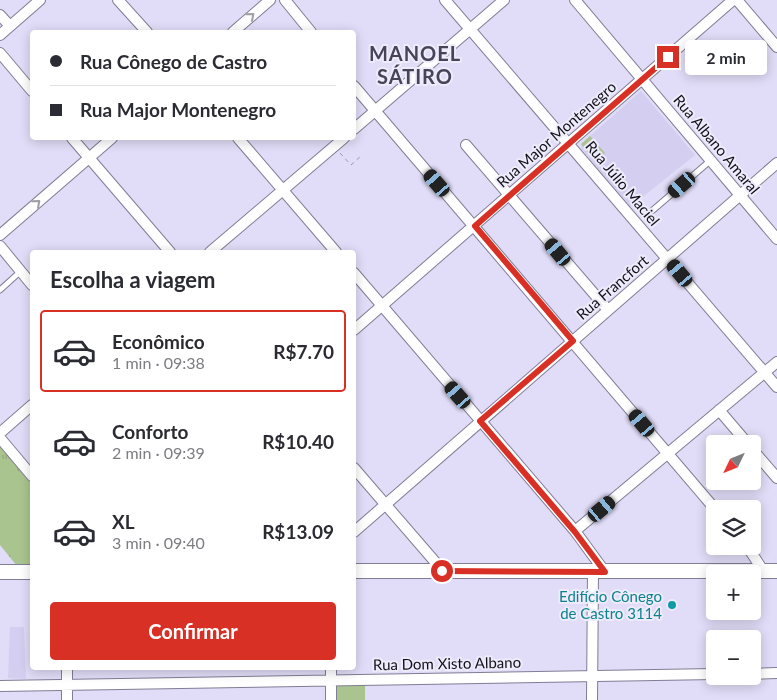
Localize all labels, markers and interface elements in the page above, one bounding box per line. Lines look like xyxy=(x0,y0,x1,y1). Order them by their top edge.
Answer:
one-way arrow xyxy=(246,13,255,22)
callout: 2 min xyxy=(686,40,768,74)
district label: MANOEL SÁTIRO xyxy=(369,41,461,88)
route end xyxy=(657,46,679,68)
text: 2 min xyxy=(706,48,746,67)
text: Rua Cônego de Castro xyxy=(80,50,267,73)
street label: Rua Major Montenegro xyxy=(493,77,619,191)
street label: Rua Albano Amaral xyxy=(670,91,764,197)
text: Rua Major Montenegro xyxy=(80,98,276,121)
street label: Rua Júlio Maciel xyxy=(582,137,664,229)
car xyxy=(421,167,452,199)
car xyxy=(665,169,698,201)
one-way arrow xyxy=(31,200,40,209)
car xyxy=(542,236,573,268)
street label: Rua Francfort xyxy=(572,251,652,323)
car xyxy=(664,257,695,289)
text: Escolha a viagem xyxy=(50,266,216,293)
icon: car xyxy=(52,329,97,374)
text: Econômico xyxy=(112,330,205,353)
text: R$7.70 xyxy=(273,340,334,363)
text: 1 min · 09:38 xyxy=(112,353,205,372)
car xyxy=(442,379,473,411)
car xyxy=(626,407,657,439)
icon: car xyxy=(52,419,97,464)
text: Conforto xyxy=(112,420,188,443)
text: R$10.40 xyxy=(262,430,334,453)
north arrow xyxy=(706,435,761,490)
map controls xyxy=(706,435,761,685)
text: 2 min · 09:39 xyxy=(112,443,205,462)
car xyxy=(585,494,618,524)
button: layers xyxy=(706,500,761,555)
icon: car xyxy=(52,509,97,554)
text: XL xyxy=(112,510,135,533)
text: R$13.09 xyxy=(262,520,334,543)
text: 3 min · 09:40 xyxy=(112,533,205,552)
route start xyxy=(431,560,453,582)
button: + xyxy=(706,565,761,620)
place label: Edifício Cônego de Castro 3114 xyxy=(559,587,662,622)
marker: Edifício Cônego de Castro 3114 xyxy=(666,599,678,611)
button: Confirmar xyxy=(50,602,336,660)
button: − xyxy=(706,630,761,685)
street label: Rua Dom Xisto Albano xyxy=(373,653,521,673)

